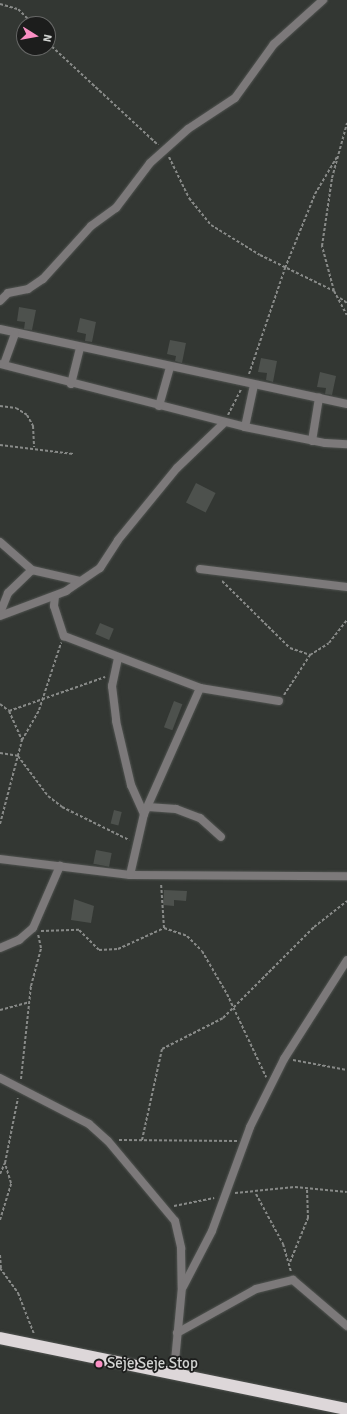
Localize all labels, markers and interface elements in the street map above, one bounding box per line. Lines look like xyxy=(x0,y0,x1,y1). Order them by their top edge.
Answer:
north arrow xyxy=(16,16,56,56)
text: N xyxy=(40,33,54,43)
place label: Seje Seje Stop xyxy=(107,1355,198,1373)
marker: Seje Seje Stop xyxy=(94,1359,104,1369)

